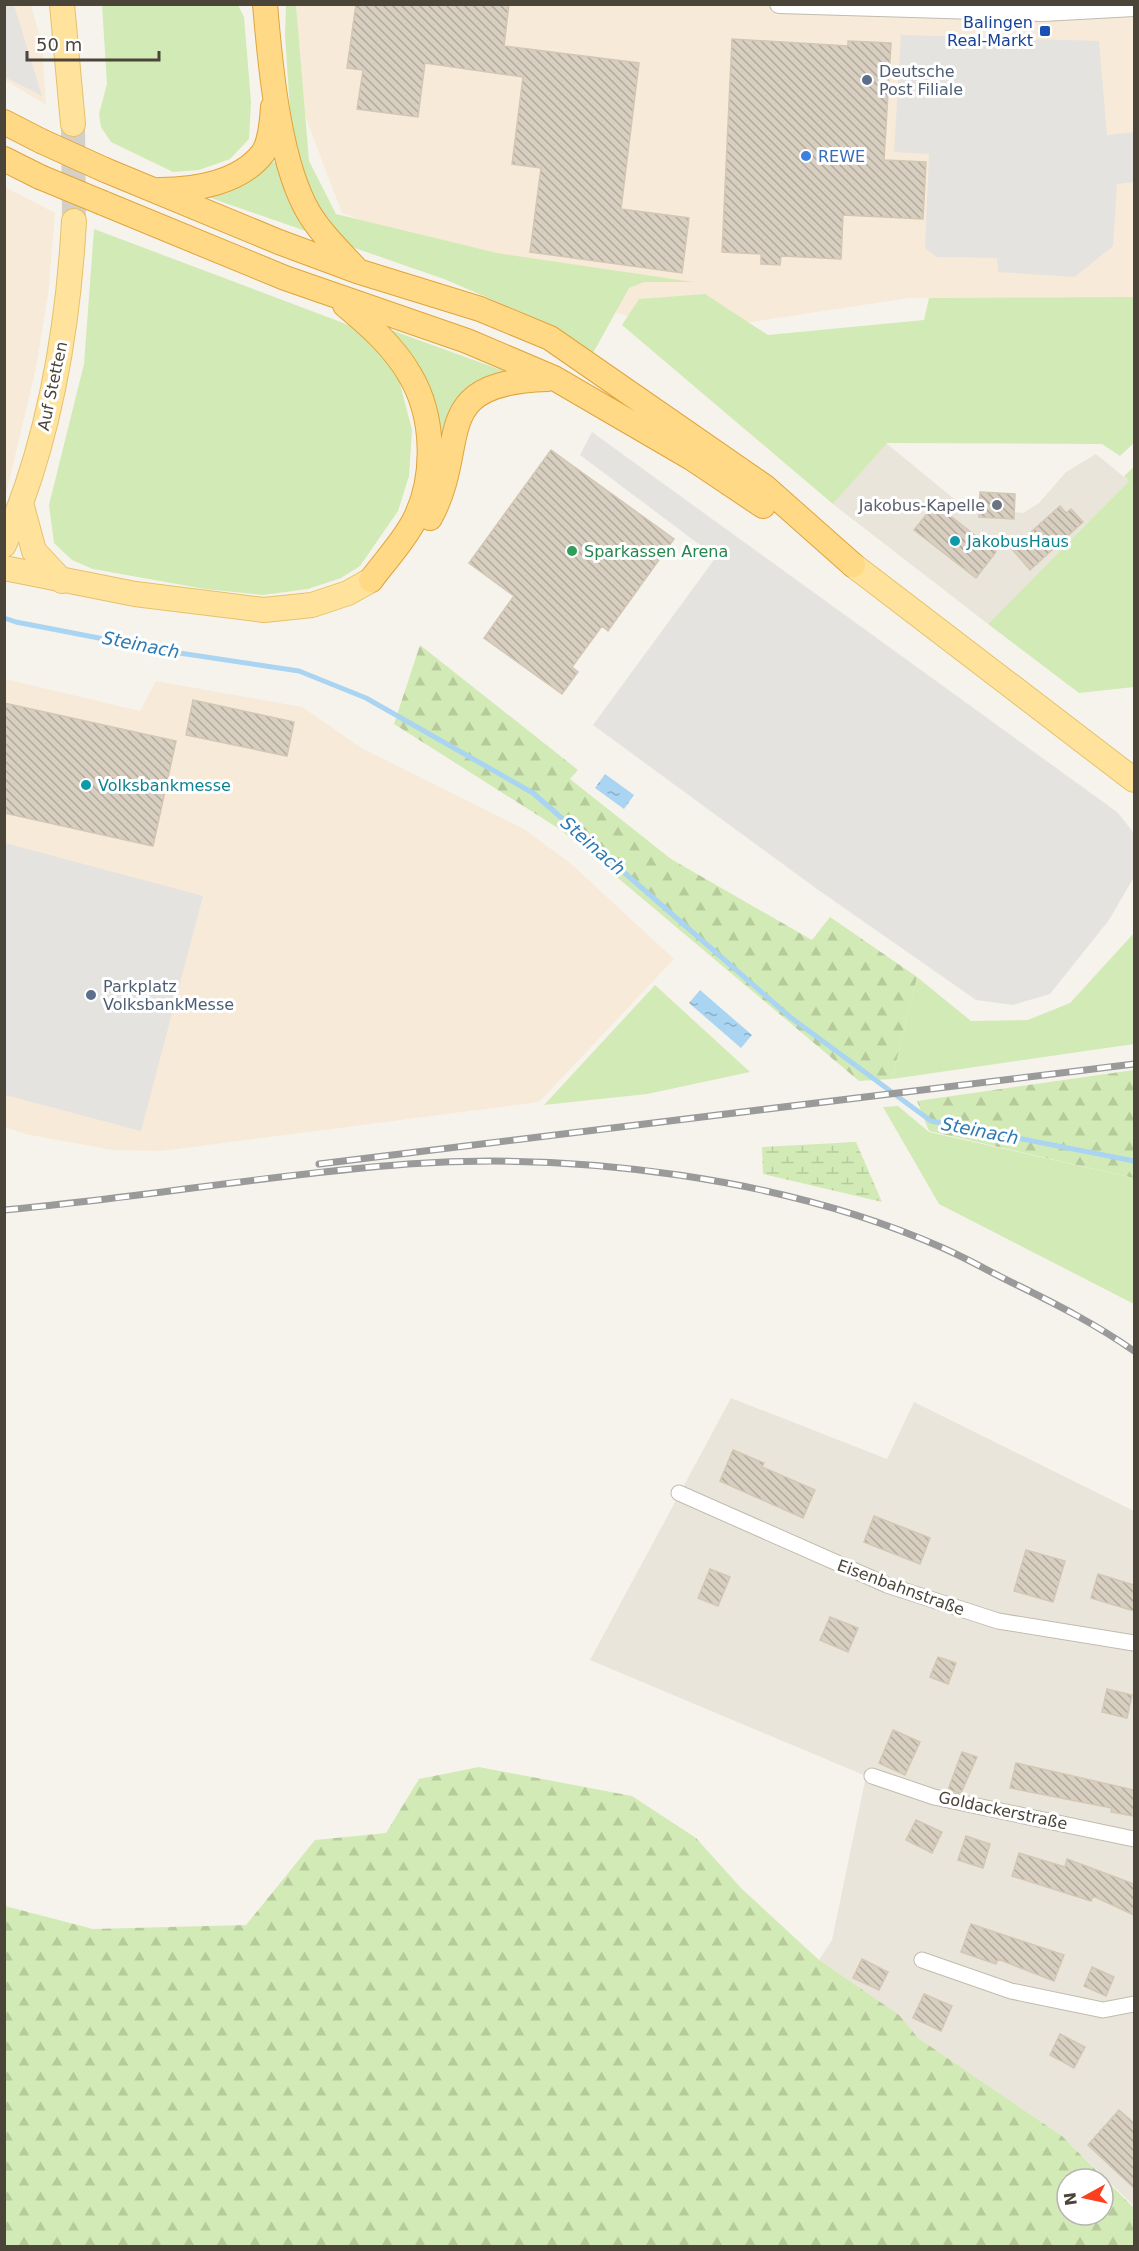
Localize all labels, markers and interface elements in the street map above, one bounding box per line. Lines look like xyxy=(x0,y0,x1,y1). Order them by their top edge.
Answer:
place label: Balingen Real-Markt xyxy=(947,13,1033,50)
scale bar xyxy=(27,24,159,62)
marker: Balingen Real-Markt xyxy=(1038,24,1052,38)
text: 50 m xyxy=(36,34,82,55)
place label: Deutsche Post Filiale xyxy=(879,62,963,99)
marker: Deutsche Post Filiale xyxy=(860,73,874,87)
place label: REWE xyxy=(818,147,865,166)
marker: REWE xyxy=(799,149,813,163)
street label: Auf Stetten xyxy=(34,340,71,432)
place label: Jakobus-Kapelle xyxy=(858,496,985,515)
marker: Jakobus-Kapelle xyxy=(990,498,1004,512)
place label: JakobusHaus xyxy=(966,532,1069,551)
marker: JakobusHaus xyxy=(948,534,962,548)
place label: Sparkassen Arena xyxy=(584,542,728,561)
marker: Sparkassen Arena xyxy=(565,544,579,558)
water label: Steinach xyxy=(101,627,182,662)
place label: Volksbankmesse xyxy=(98,776,231,795)
marker: Volksbankmesse xyxy=(79,778,93,792)
water label: Steinach xyxy=(557,812,630,879)
place label: Parkplatz VolksbankMesse xyxy=(103,977,234,1014)
marker: Parkplatz VolksbankMesse xyxy=(84,988,98,1002)
water label: Steinach xyxy=(940,1113,1021,1148)
street label: Eisenbahnstraße xyxy=(835,1556,967,1619)
street label: Goldackerstraße xyxy=(937,1788,1069,1833)
north arrow xyxy=(1055,2167,1115,2227)
text: N xyxy=(1060,2191,1081,2207)

